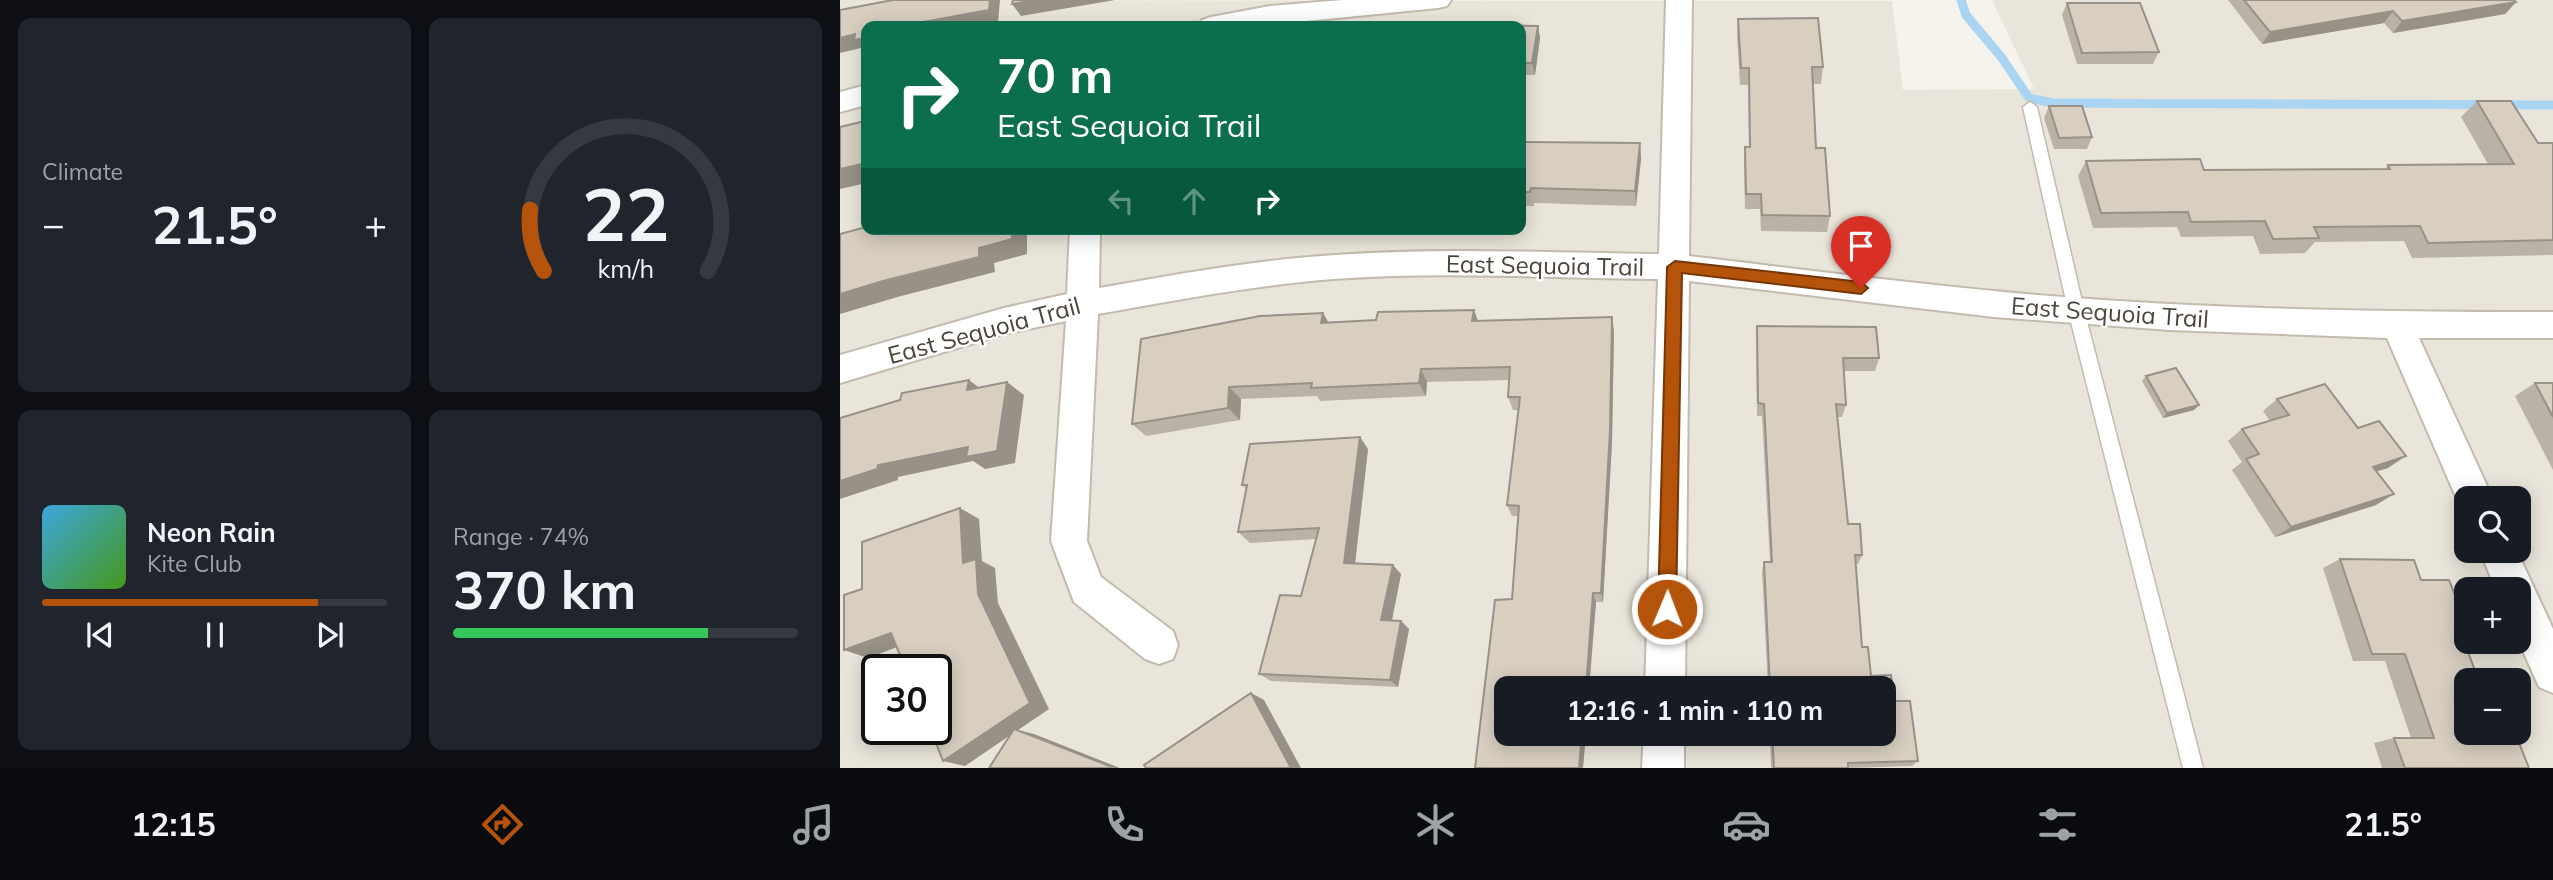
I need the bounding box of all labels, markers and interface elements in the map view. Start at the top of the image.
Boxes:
text: 70 m [997,44,1113,105]
icon: right [882,49,973,140]
text: East Sequoia Trail [997,105,1261,145]
text: Climate [42,157,123,186]
text: 22 [582,168,669,259]
icon: left [1102,182,1140,220]
icon: ahead [1175,182,1213,220]
icon: right [1248,182,1286,220]
text: 21.5° [151,192,278,257]
text: − [42,200,65,248]
text: + [364,200,387,248]
pin [1831,216,1891,288]
icon: arrive [1842,227,1880,265]
street label: East Sequoia Trail [1446,248,1644,282]
text: km/h [597,253,654,284]
street label: East Sequoia Trail [884,290,1084,370]
street label: East Sequoia Trail [2010,290,2210,334]
map controls [2454,486,2531,745]
button: search [2454,486,2531,563]
text: Neon Rain [147,516,276,549]
text: Range · 74% [453,522,589,551]
text: Kite Club [147,549,242,578]
text: 370 km [453,557,636,622]
position arrow [1630,572,1704,646]
button: + [2454,577,2531,654]
icon: previous [81,616,119,654]
icon: pause [196,616,234,654]
icon: next [311,616,349,654]
speed limit sign: 30 [861,654,952,745]
button: − [2454,668,2531,745]
text: 12:16 · 1 min · 110 m [1567,694,1823,727]
icon: directions [478,800,527,849]
icon: music [789,800,838,849]
icon: phone [1100,800,1149,849]
icon: climate [1411,800,1460,849]
icon: car [1722,800,1771,849]
icon: filters [2033,800,2082,849]
text: 12:15 [131,804,216,844]
text: 21.5° [2344,804,2422,844]

